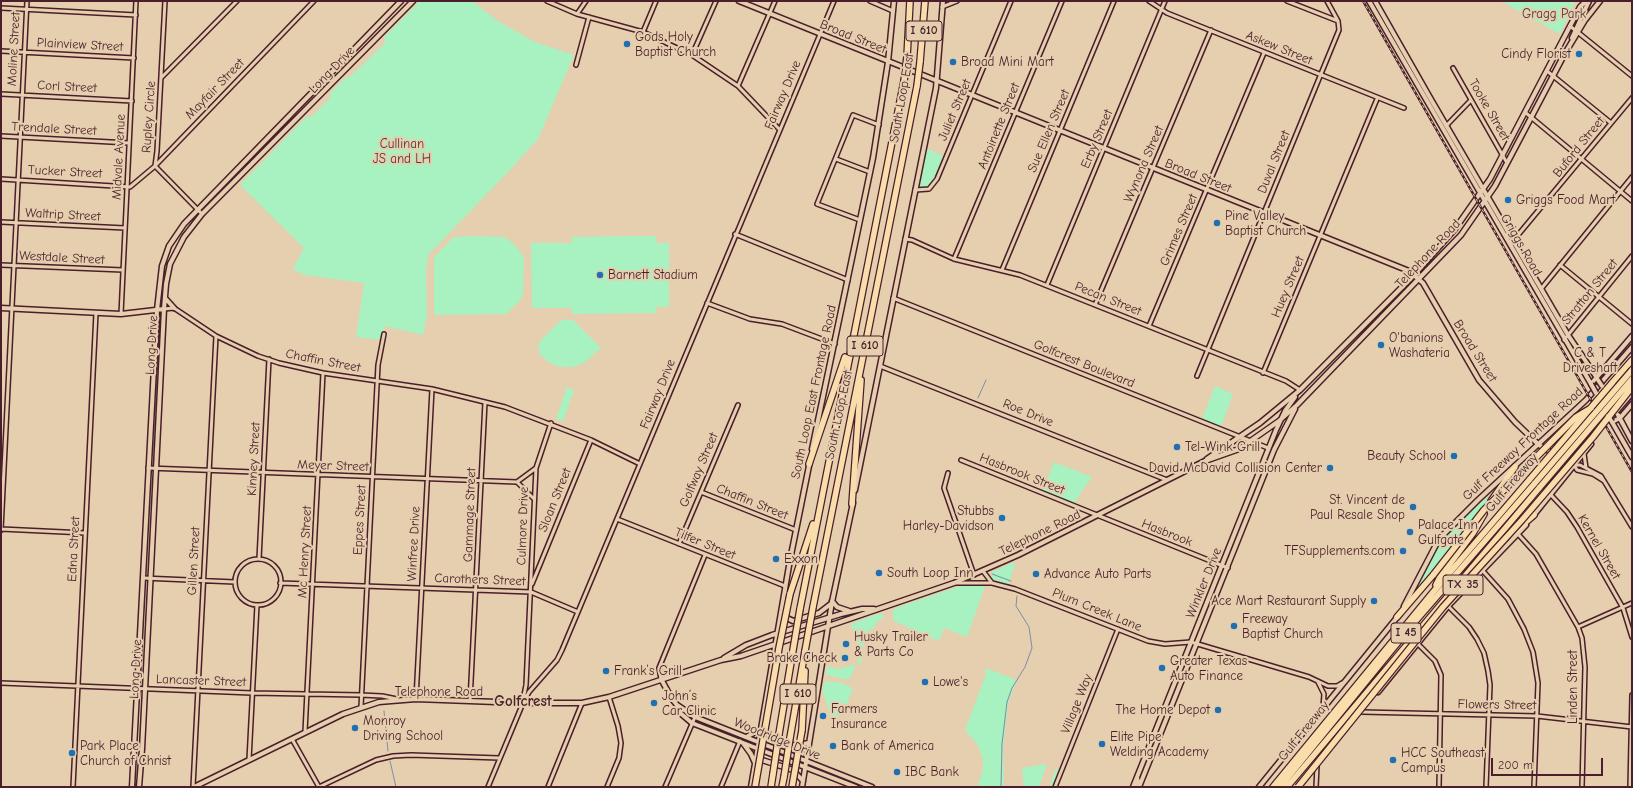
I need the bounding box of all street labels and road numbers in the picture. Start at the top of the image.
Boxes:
street label: Moline Street [4,12,24,86]
street label: Broad Street [817,17,889,57]
road number: I 610 [906,21,942,41]
street label: Askew Street [1244,28,1314,68]
street label: Plainview Street [36,35,124,55]
street label: Long Drive [306,43,358,97]
street label: South Loop East [886,52,918,144]
street label: Mayfair Street [182,55,248,123]
street label: Fairway Drive [761,58,805,132]
street label: Tooke Street [1465,76,1513,144]
street label: Juliet Street [935,77,975,143]
street label: Corl Street [37,78,97,96]
street label: Rupley Circle [139,80,159,154]
street label: Antoinette Street [975,80,1023,172]
street label: Sue Ellen Street [1024,87,1074,175]
street label: Erby Street [1078,107,1116,171]
street label: Midvale Avenue [109,114,129,200]
street label: Buford Street [1550,114,1608,180]
street label: Trendale Street [11,119,97,139]
street label: Wynona Street [1121,123,1167,205]
street label: Duval Street [1254,128,1294,196]
street label: Broad Street [1162,156,1234,196]
street label: Tucker Street [28,162,102,182]
street label: Grimes Street [1157,192,1201,268]
street label: Waltrip Street [25,205,101,225]
street label: Griggs Road [1497,211,1545,279]
street label: Telephone Road [1392,216,1464,292]
street label: Westdale Street [19,248,105,268]
street label: Huey Street [1268,254,1308,320]
street label: Stratton Street [1559,256,1621,328]
street label: Pecan Street [1072,279,1144,319]
street label: South Loop East Frontage Road [788,304,840,480]
street label: Long Drive [143,315,161,375]
street label: Broad Street [1450,317,1500,385]
road number: I 610 [847,336,883,356]
street label: Golfcrest Boulevard [1031,337,1137,391]
street label: Chaffin Street [284,346,362,376]
street label: Fairway Drive [637,357,679,431]
street label: South Loop East [822,369,856,461]
street label: Gulf Freeway Frontage Road [1460,384,1586,504]
street label: Roe Drive [1000,396,1056,430]
street label: Kinney Street [244,422,264,496]
street label: Golfway Street [676,430,722,510]
street label: Hasbrook Street [977,450,1067,498]
street label: Gulf Freeway [1482,451,1542,515]
street label: Meyer Street [297,457,369,475]
street label: Sloan Street [535,466,575,534]
street label: Gammage Street [461,467,479,563]
street label: Chaffin Street [714,481,790,523]
street label: Eppes Street [350,484,370,556]
street label: Culmore Drive [514,486,532,566]
street label: Mc Henry Street [295,505,315,599]
street label: Winfree Drive [404,506,424,582]
street label: Telephone Road [997,507,1083,559]
street label: Kernel Street [1574,512,1624,582]
street label: Edna Street [64,516,84,582]
street label: Hasbrook [1139,516,1195,550]
street label: Tilfer Street [672,525,738,563]
street label: Gillen Street [184,526,204,596]
street label: Winkler Drive [1183,546,1225,620]
street label: Carothers Street [434,571,526,589]
road number: TX 35 [1443,575,1483,595]
street label: Plum Creek Lane [1050,585,1144,635]
road number: I 45 [1391,623,1421,643]
street label: Long Drive [127,639,145,699]
street label: Linden Street [1565,650,1581,724]
street label: Lancaster Street [156,672,246,690]
street label: Village Way [1058,672,1096,736]
street label: Telephone Road [395,684,483,700]
road number: I 610 [780,684,816,704]
street label: Flowers Street [1458,697,1536,713]
street label: Gulf Freeway [1275,698,1333,764]
street label: Woodridge Drive [731,715,823,763]

